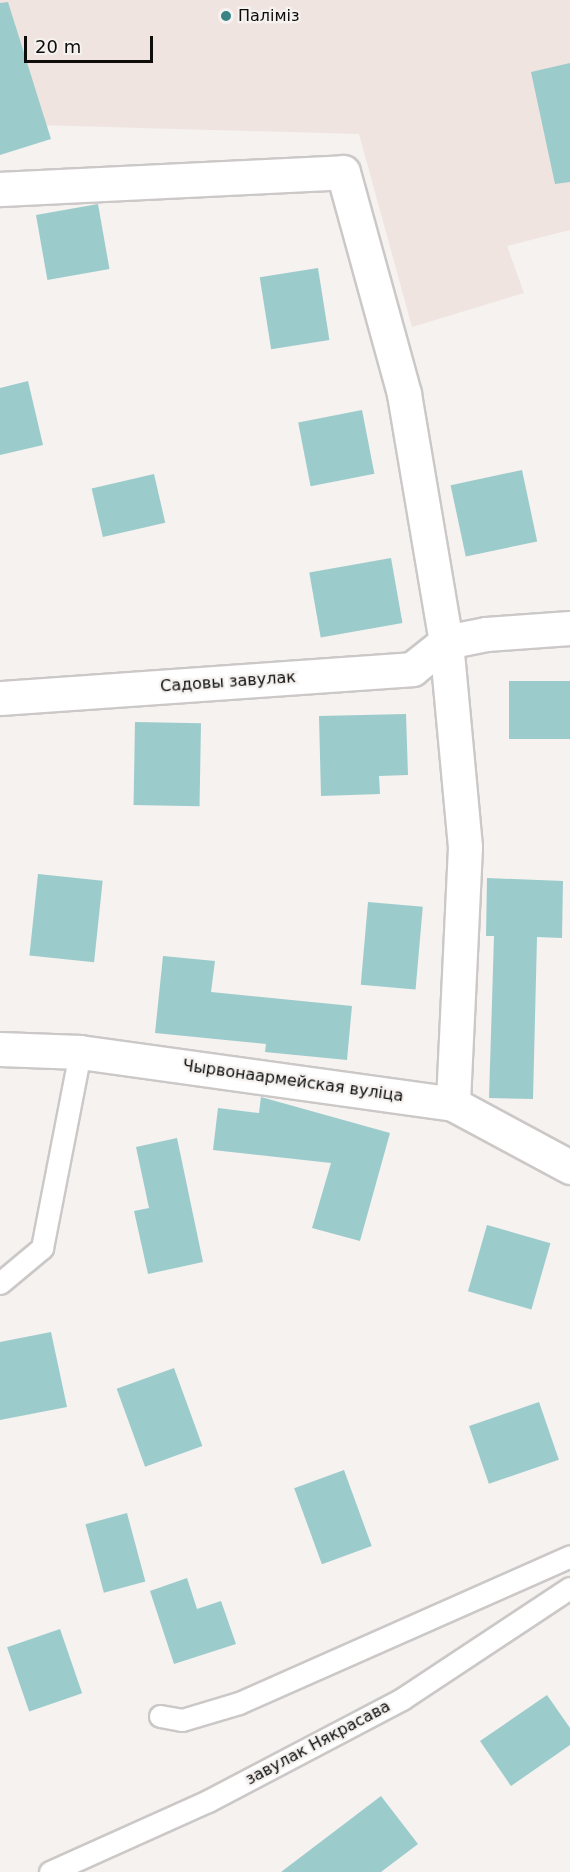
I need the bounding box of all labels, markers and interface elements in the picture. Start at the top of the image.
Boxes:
place label: Паліміз [238,6,300,26]
marker: Паліміз [219,9,233,23]
scale bar [27,24,156,62]
text: 20 m [35,36,81,57]
street label: Садовы завулак [160,668,296,696]
street label: Чырвонаармейская вуліца [181,1056,405,1106]
street label: завулак Някрасава [242,1697,394,1789]

